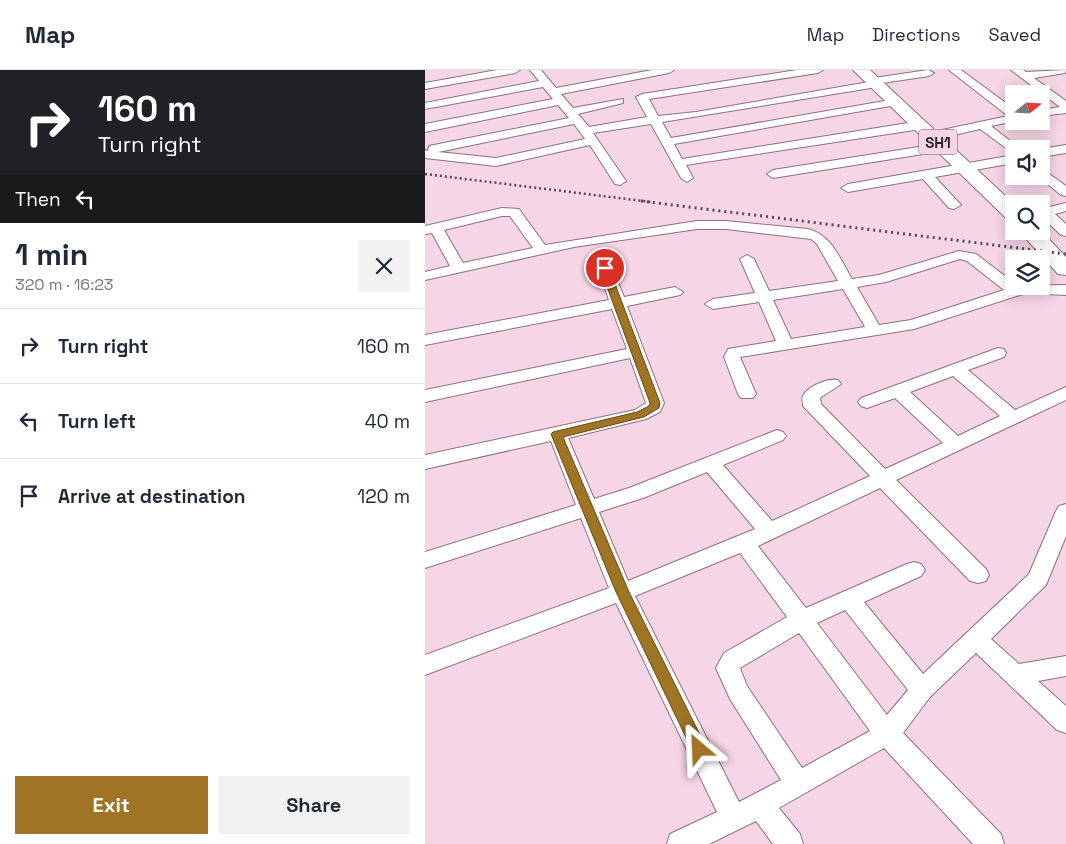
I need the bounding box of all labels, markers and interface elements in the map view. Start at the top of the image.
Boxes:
text: Map [25,19,75,50]
text: Map [807,23,844,46]
text: Directions [872,23,961,46]
text: Saved [989,23,1041,46]
north arrow [1005,85,1050,130]
map controls [1005,85,1050,295]
text: 160 m [98,87,197,131]
icon: right [15,90,80,155]
text: Turn right [98,130,201,158]
road number: SH1 [919,130,957,154]
button: sound [1005,140,1050,185]
icon: left [71,185,99,213]
text: Then [15,187,61,212]
button: search [1005,195,1050,240]
text: 1 min [15,235,88,274]
button: close [358,240,410,292]
pin [584,247,626,289]
button: layers [1005,250,1050,295]
icon: arrive [591,254,619,282]
text: 320 m · 16:23 [15,274,113,295]
icon: right [15,332,43,360]
text: Turn right [58,334,148,359]
text: 160 m [357,334,410,359]
icon: left [15,407,43,435]
text: Turn left [58,409,136,434]
text: 40 m [365,409,410,434]
icon: arrive [15,482,43,510]
text: Arrive at destination [58,484,246,509]
text: 120 m [357,484,410,509]
position arrow [672,722,724,774]
button: Exit [15,776,208,834]
button: Share [218,776,410,834]

